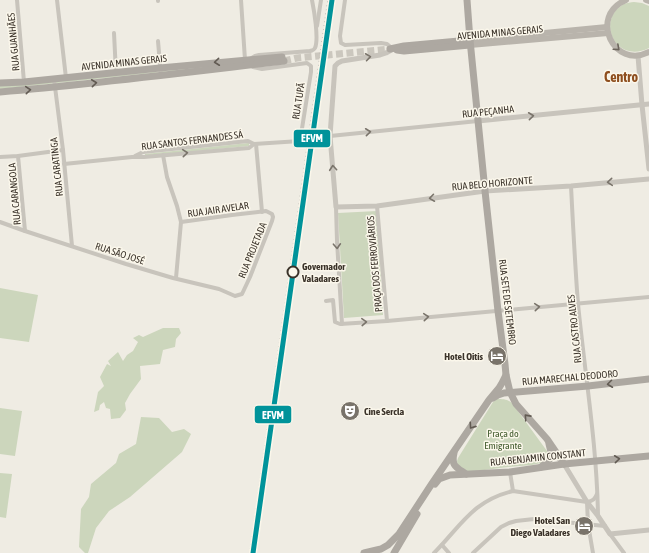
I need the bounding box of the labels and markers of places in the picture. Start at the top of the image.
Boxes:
place label: Governador Valadares [301,261,346,284]
marker: Governador Valadares [286,265,300,279]
hotel icon: Hotel Oitis [486,345,508,367]
place label: Hotel Oitis [444,351,483,362]
theatre icon: Cine Sercla [339,400,361,422]
place label: Cine Sercla [364,406,405,417]
place label: Hotel San Diego Valadares [510,515,570,538]
hotel icon: Hotel San Diego Valadares [573,515,595,537]

